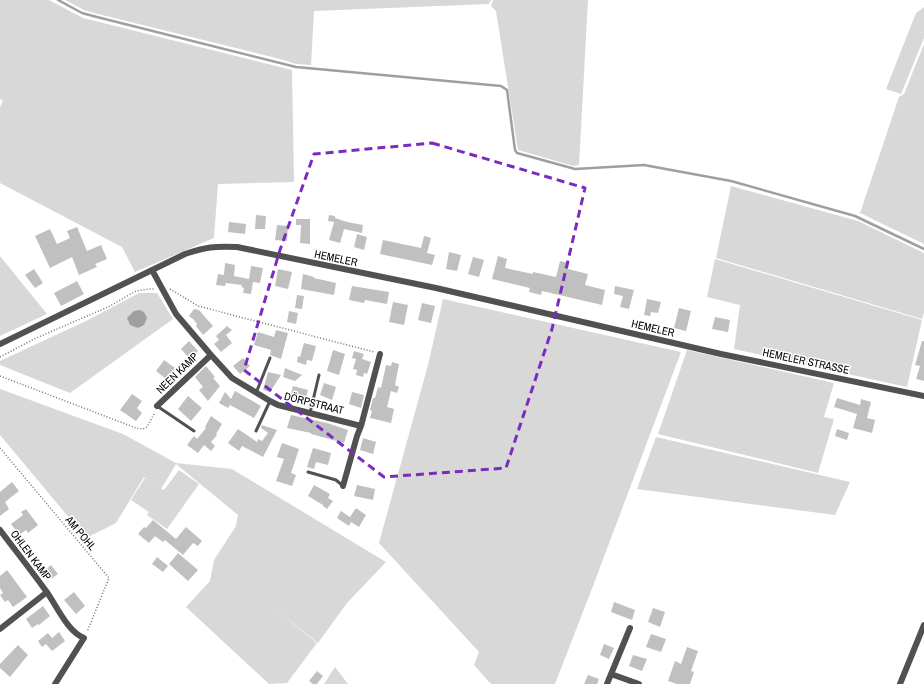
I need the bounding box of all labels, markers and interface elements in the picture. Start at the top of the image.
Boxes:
street label: HEMELER [313,247,359,269]
street label: HEMELER [630,316,676,340]
street label: HEMELER STRASSE [761,345,851,377]
street label: NEEN KAMP [153,350,201,396]
street label: DÖRPSTRAAT [283,389,346,417]
street label: AM POHL [62,512,99,553]
street label: OHLEN KAMP [8,527,54,583]

